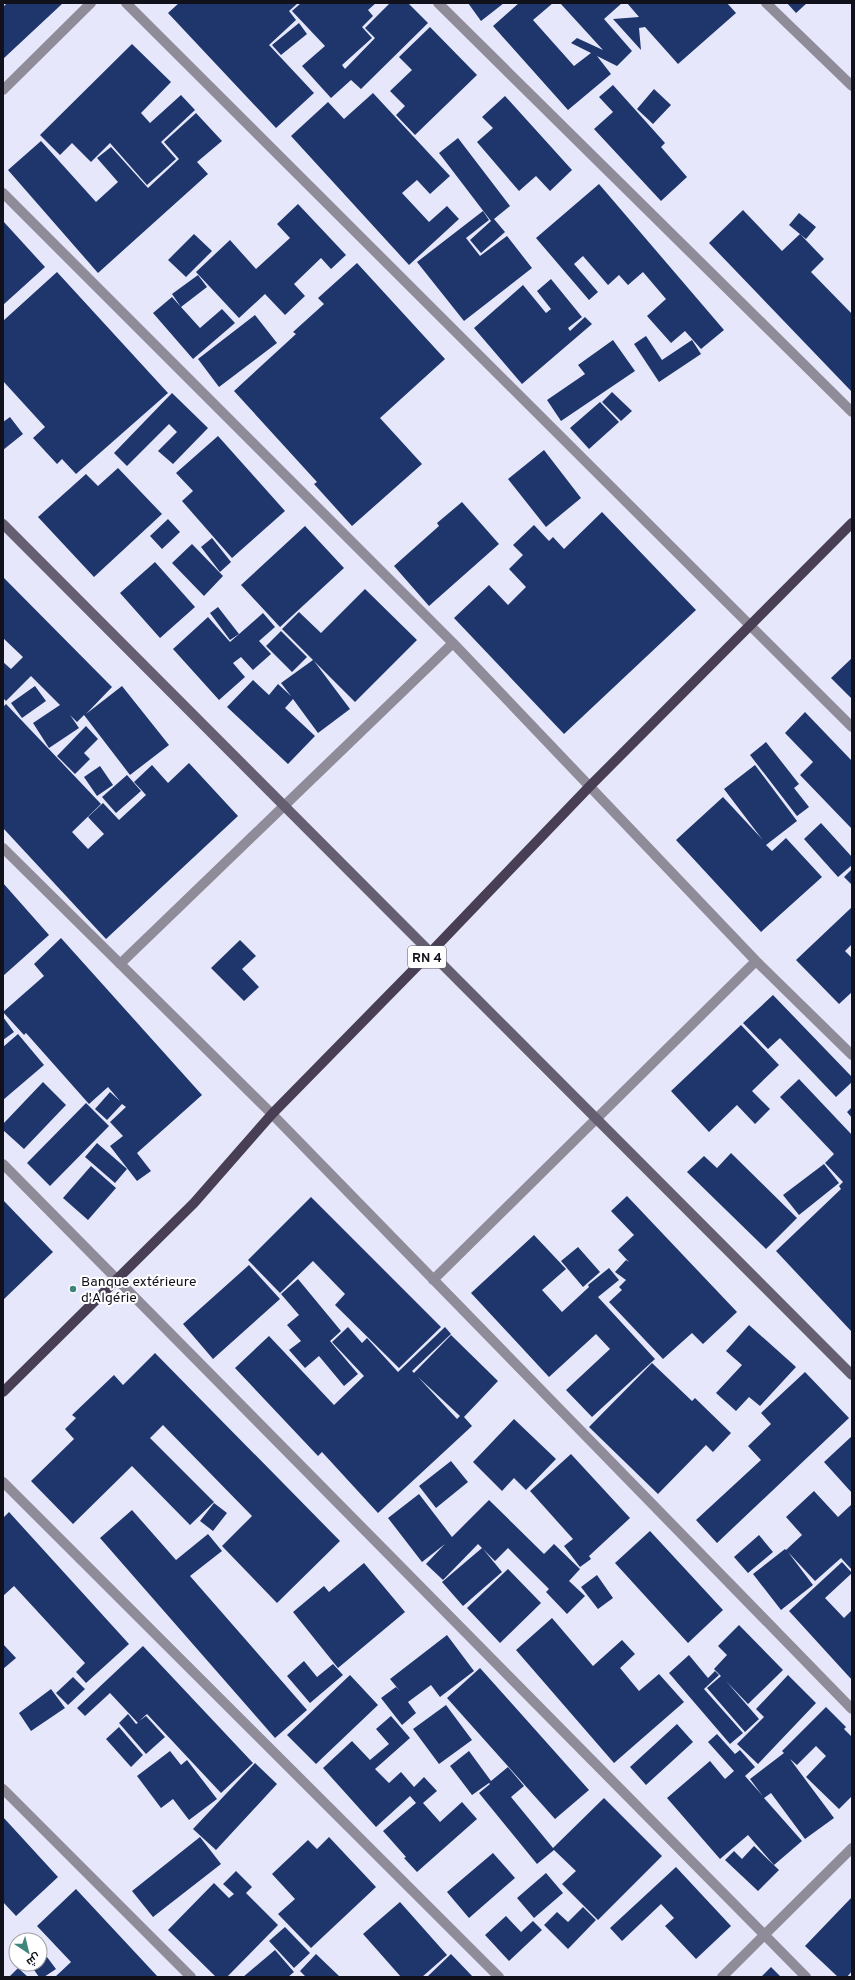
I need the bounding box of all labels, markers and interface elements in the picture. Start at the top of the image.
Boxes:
road number: RN 4 [408,946,446,968]
place label: Banque extérieure d'Algérie [81,1274,196,1307]
marker: Banque extérieure d'Algérie [68,1284,78,1294]
north arrow [8,1932,48,1972]
text: ش [23,1950,43,1969]

